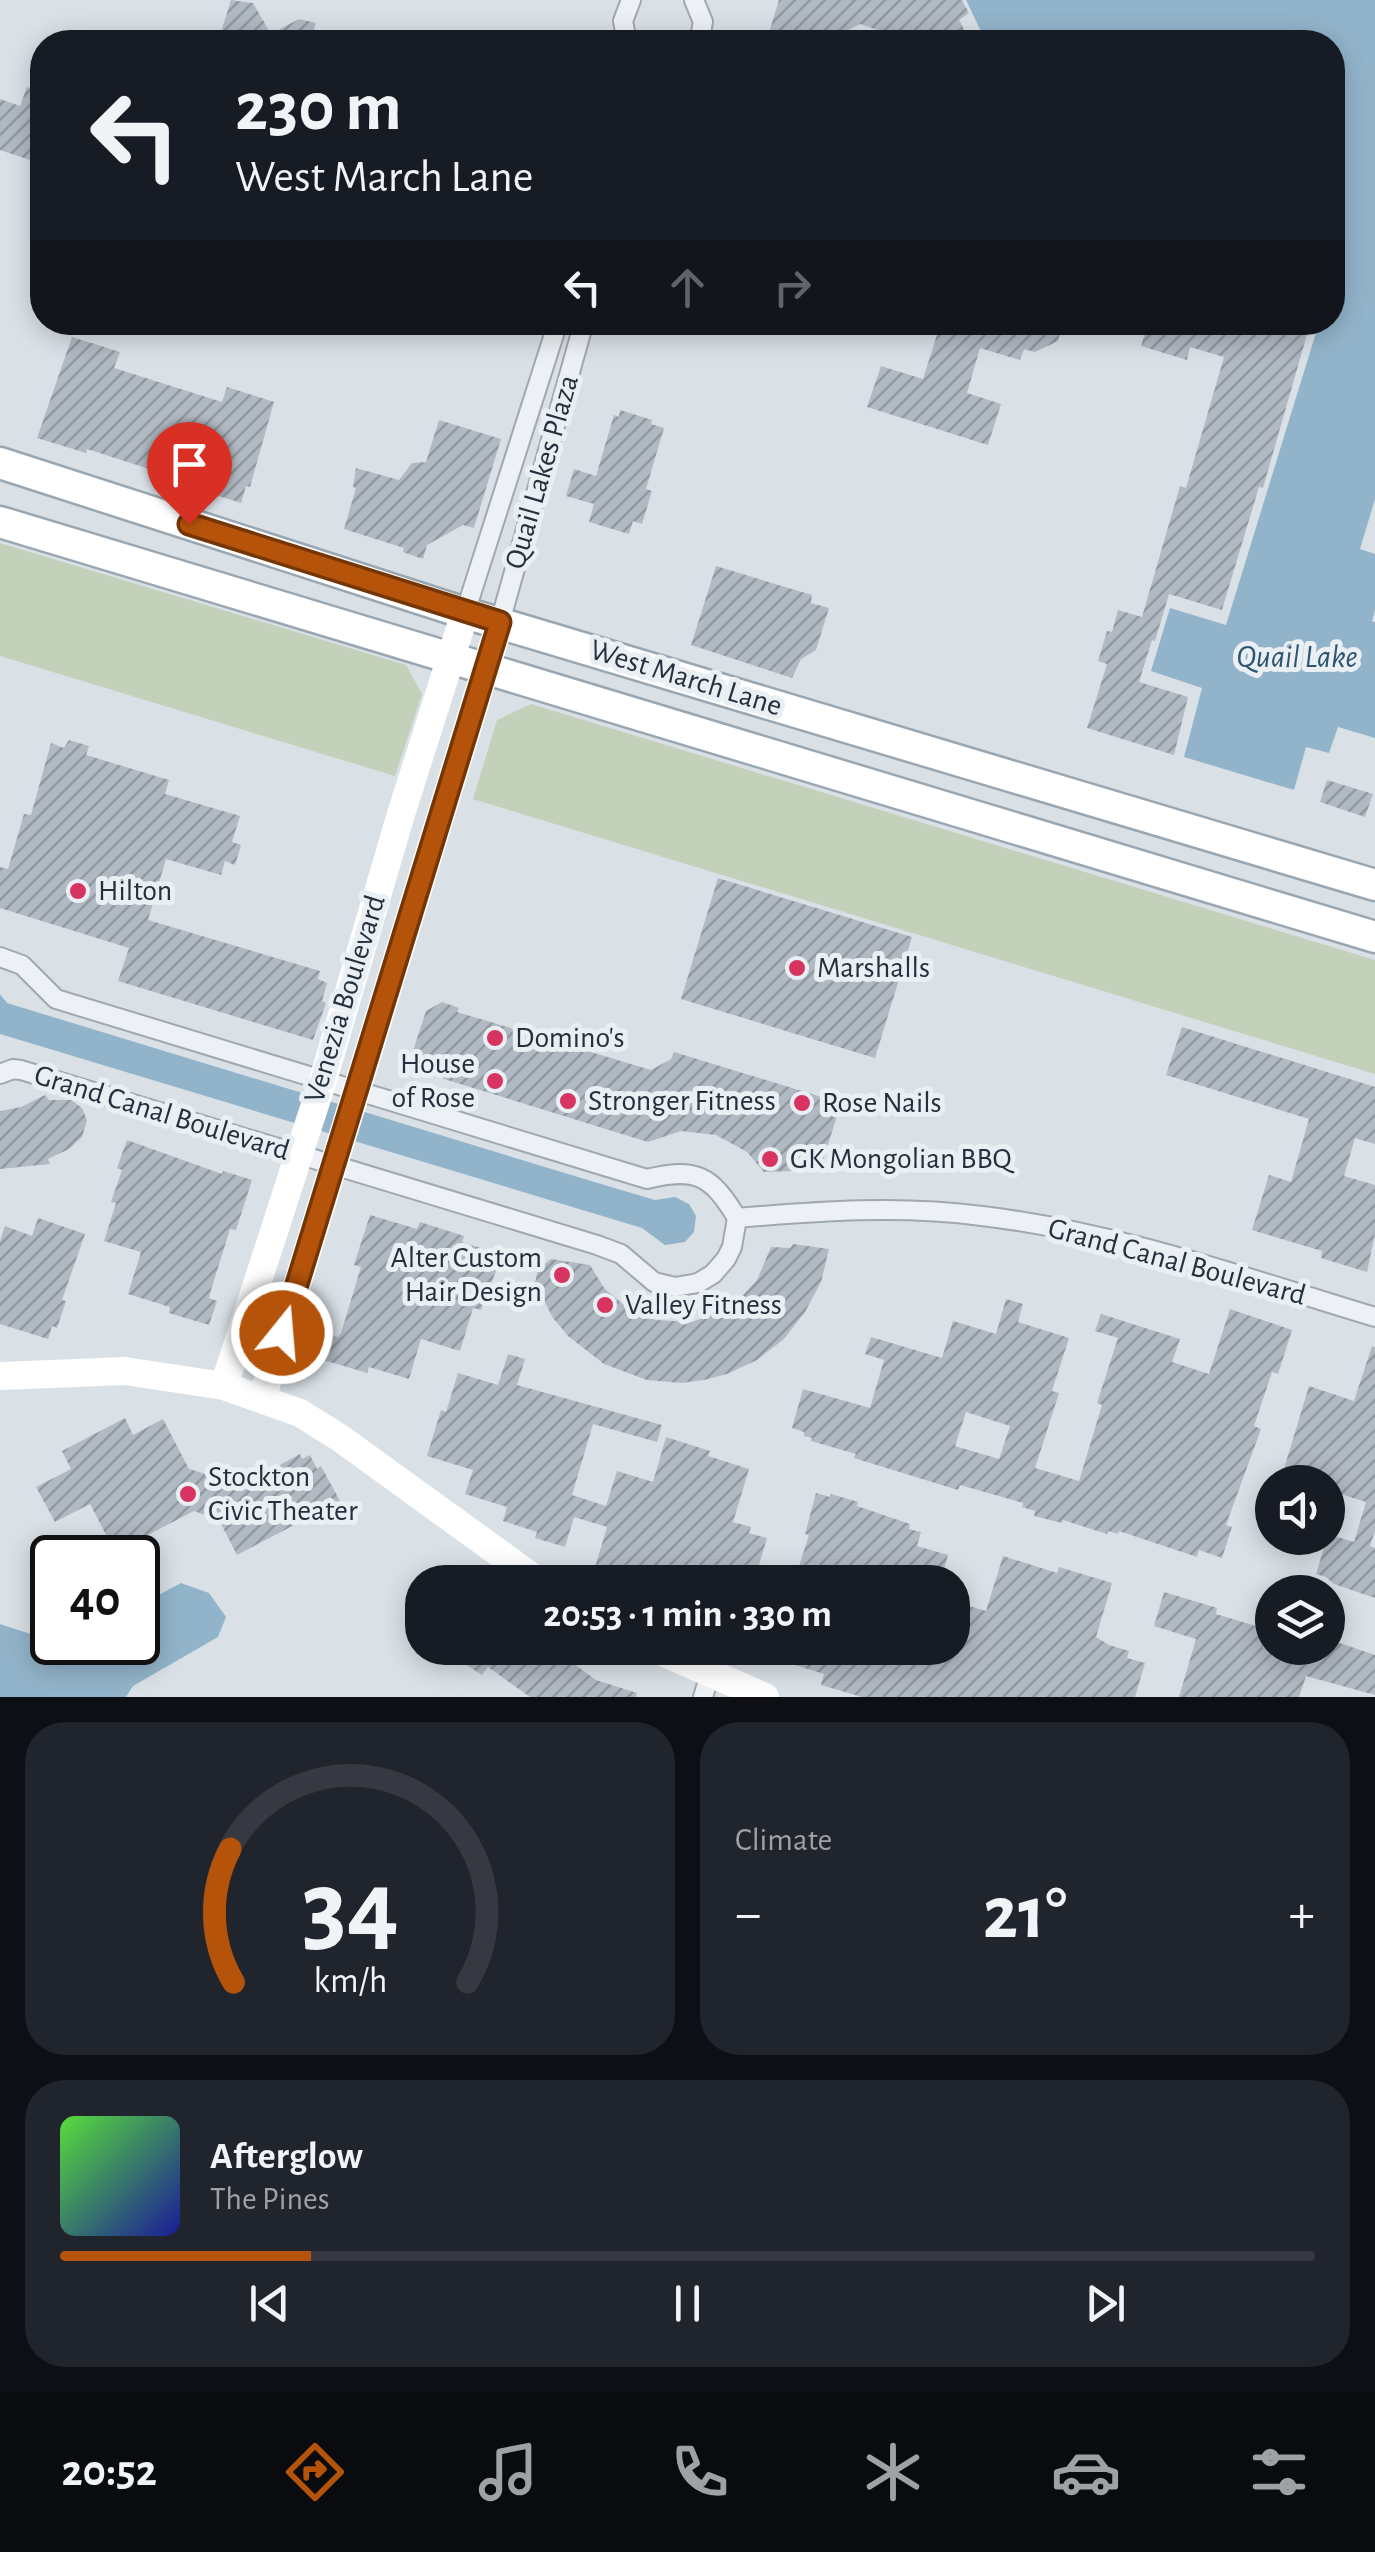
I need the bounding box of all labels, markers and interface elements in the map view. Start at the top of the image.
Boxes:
icon: left [70,70,200,200]
text: 230 m [235,73,402,143]
text: West March Lane [235,155,533,200]
icon: left [555,260,610,315]
icon: ahead [660,260,715,315]
icon: right [765,260,820,315]
street label: Quail Lakes Plaza [500,372,584,572]
pin [147,422,232,525]
icon: arrive [162,437,217,492]
street label: West March Lane [586,635,786,721]
water label: Quail Lake [1236,641,1358,673]
place label: Hilton [98,876,172,906]
marker: Hilton [67,880,89,902]
street label: Venezia Boulevard [299,892,391,1106]
place label: Marshalls [817,953,930,983]
marker: Marshalls [786,957,808,979]
place label: Domino's [515,1023,625,1053]
marker: Domino's [484,1027,506,1049]
place label: House of Rose [392,1049,475,1113]
street label: Grand Canal Boulevard [31,1060,293,1166]
marker: House of Rose [484,1070,506,1092]
place label: Stronger Fitness [588,1086,776,1116]
place label: Rose Nails [822,1088,942,1118]
marker: Stronger Fitness [557,1090,579,1112]
marker: Rose Nails [791,1092,813,1114]
place label: GK Mongolian BBQ [790,1144,1015,1174]
marker: GK Mongolian BBQ [759,1148,781,1170]
street label: Grand Canal Boulevard [1045,1213,1309,1311]
place label: Alter Custom Hair Design [390,1243,542,1307]
marker: Alter Custom Hair Design [551,1264,573,1286]
position arrow [230,1281,334,1385]
place label: Valley Fitness [625,1290,782,1320]
marker: Valley Fitness [594,1294,616,1316]
place label: Stockton Civic Theater [208,1462,358,1526]
map controls [1255,1465,1345,1665]
button: sound [1255,1465,1345,1555]
marker: Stockton Civic Theater [177,1483,199,1505]
speed limit sign: 40 [30,1535,160,1665]
button: layers [1255,1575,1345,1665]
text: 20:53 · 1 min · 330 m [543,1596,832,1634]
text: Climate [735,1824,832,1856]
text: 34 [301,1857,399,1961]
text: 21° [983,1877,1067,1952]
text: − [735,1887,761,1942]
text: + [1289,1887,1315,1942]
text: km/h [313,1963,387,1999]
text: Afterglow [210,2138,363,2176]
text: The Pines [210,2183,330,2215]
icon: previous [242,2276,297,2331]
icon: pause [660,2276,715,2331]
icon: next [1078,2276,1133,2331]
icon: directions [280,2437,350,2507]
icon: music [473,2437,543,2507]
icon: phone [665,2437,735,2507]
icon: climate [858,2437,928,2507]
icon: car [1051,2437,1121,2507]
icon: filters [1244,2437,1314,2507]
text: 20:52 [61,2449,157,2494]

